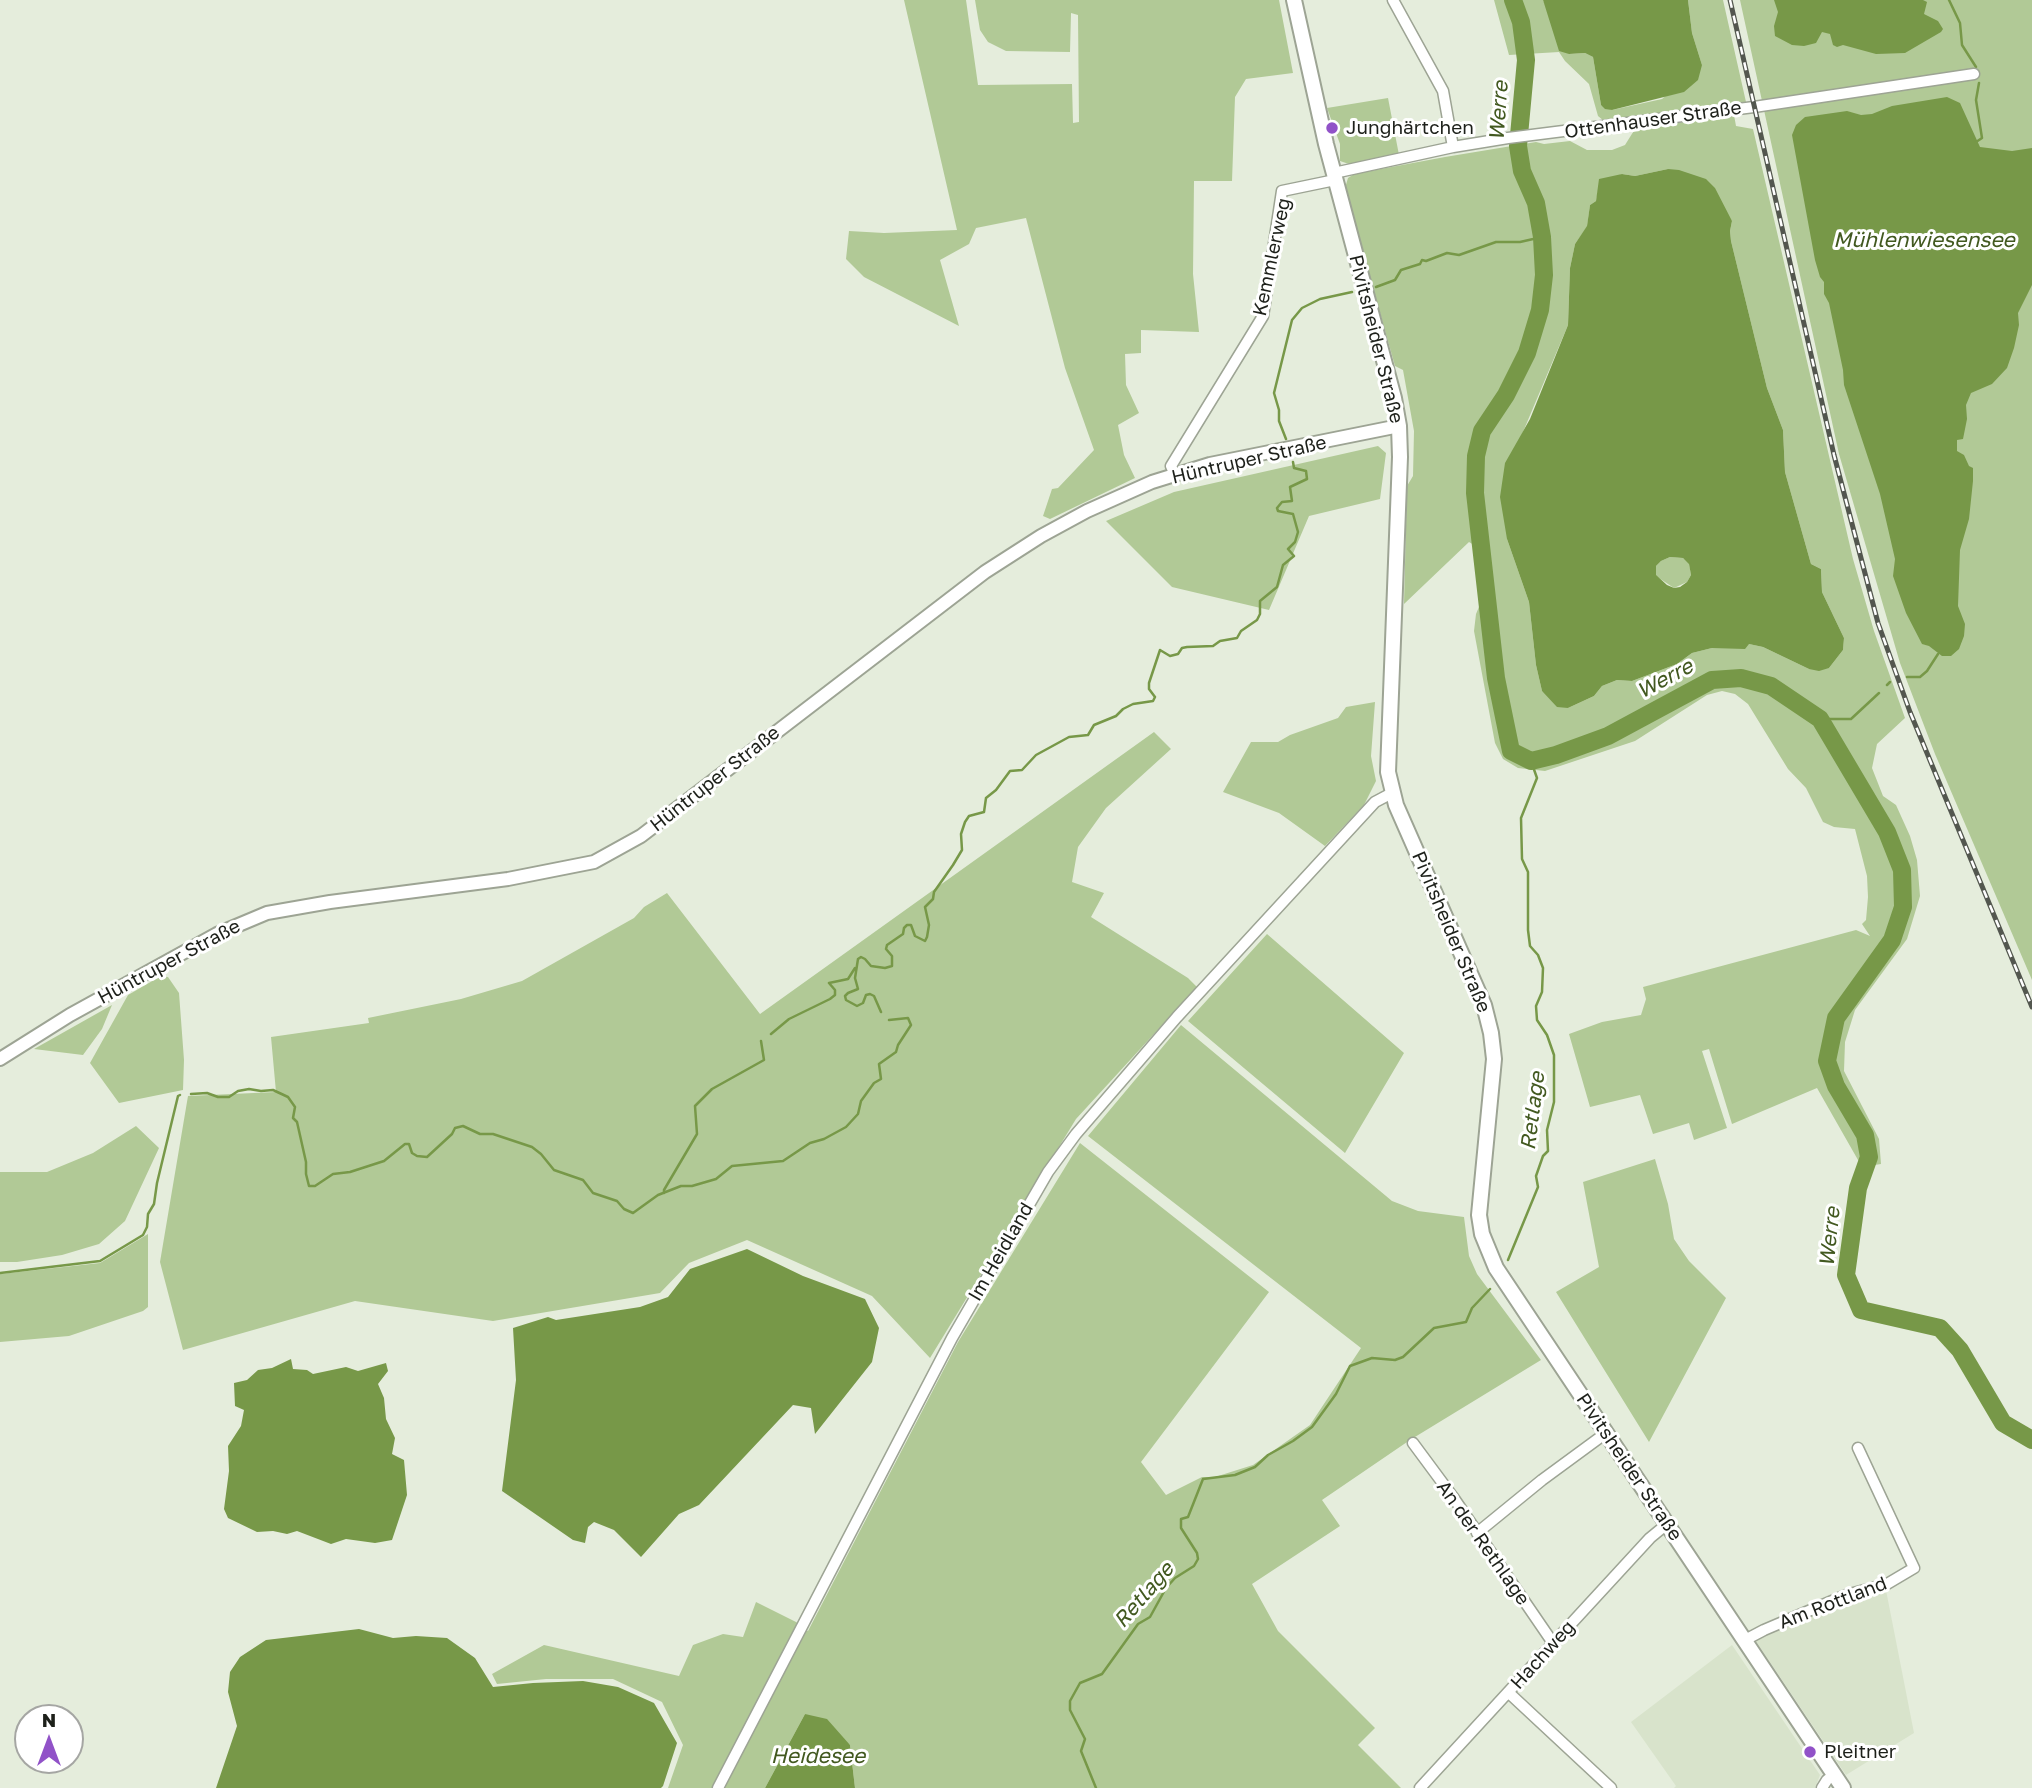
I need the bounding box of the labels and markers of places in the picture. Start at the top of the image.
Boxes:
place label: Junghärtchen [1346,117,1474,139]
marker: Junghärtchen [1324,120,1340,136]
place label: Pleitner [1824,1741,1896,1763]
marker: Pleitner [1802,1744,1818,1760]

